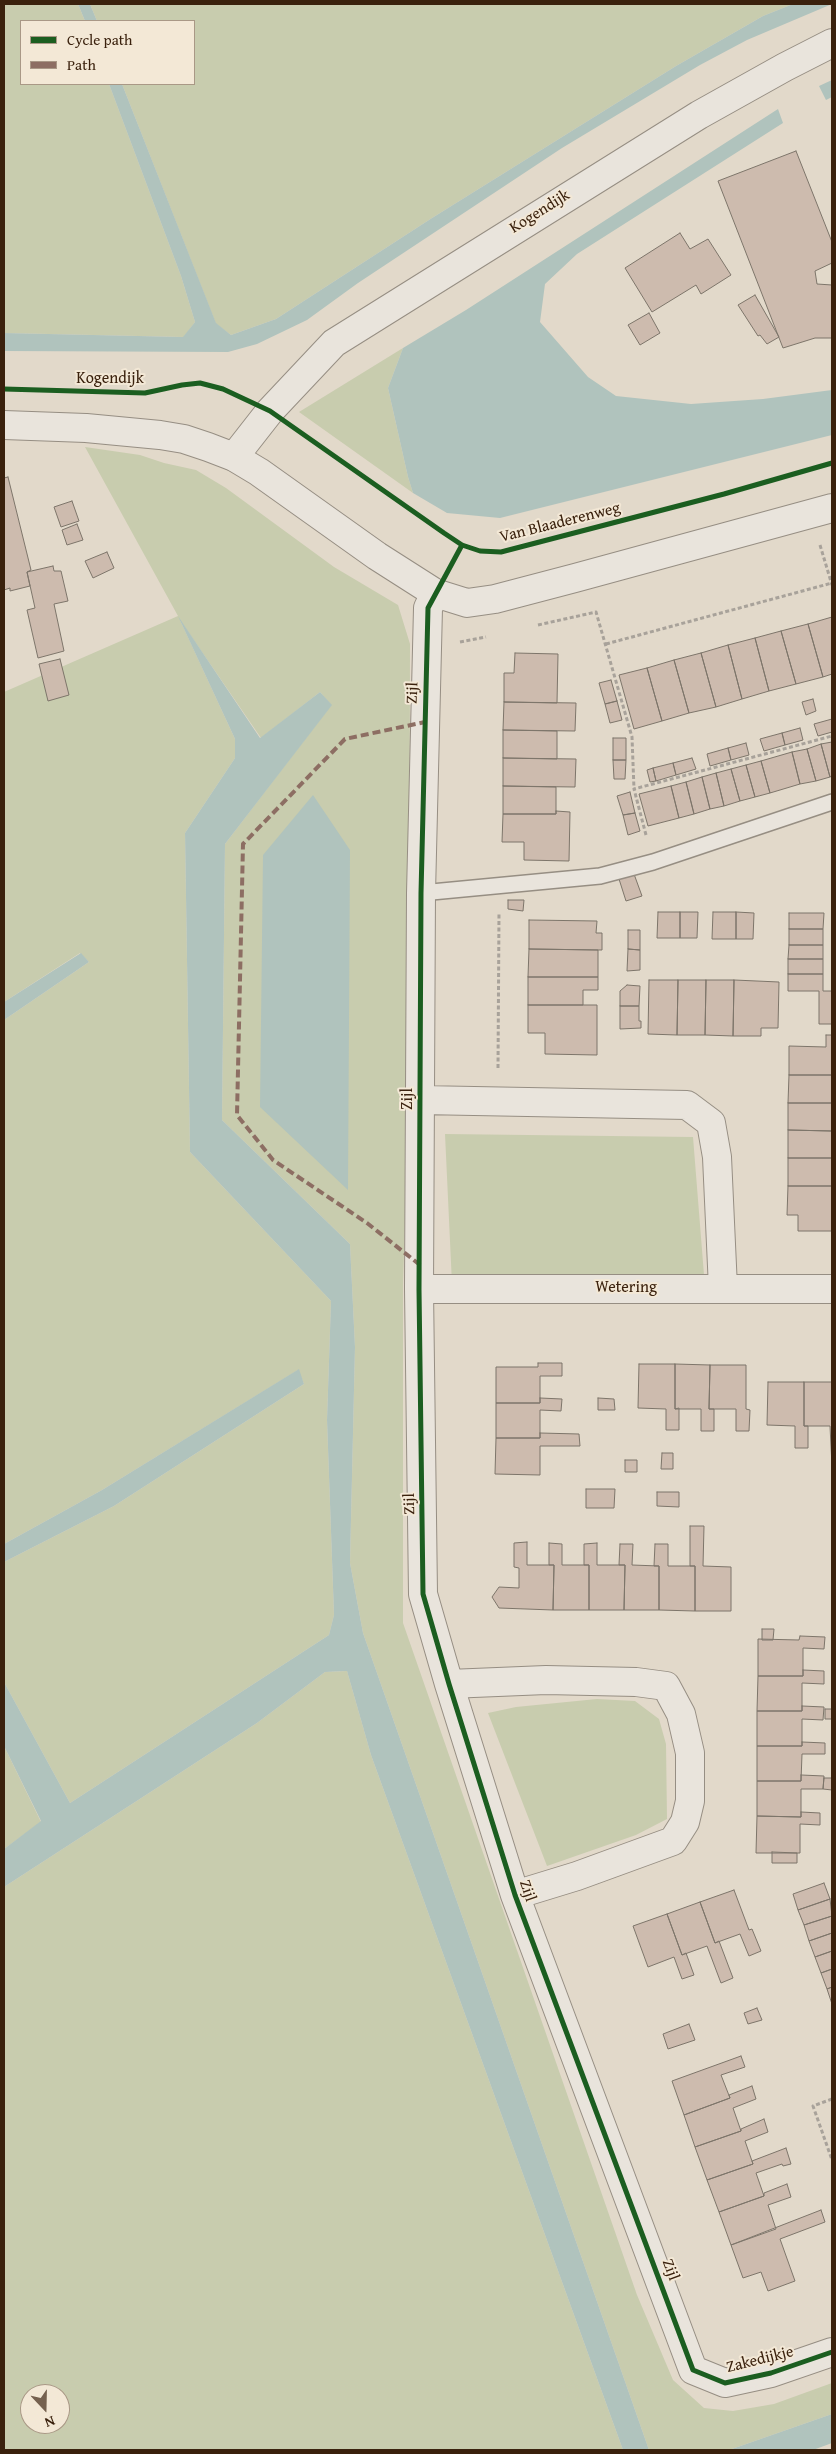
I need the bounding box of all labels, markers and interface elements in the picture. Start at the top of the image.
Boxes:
legend [20,20,195,85]
text: Cycle path [67,29,133,50]
text: Path [67,54,96,75]
street label: Kogendijk [506,186,574,238]
street label: Kogendijk [76,369,144,389]
street label: Van Blaaderenweg [498,499,622,547]
street label: Zijl [403,682,423,704]
street label: Zijl [398,1088,418,1110]
street label: Wetering [595,1278,657,1298]
street label: Zijl [400,1493,420,1515]
street label: Zijl [514,1878,540,1904]
street label: Zijl [657,2256,683,2284]
street label: Zakedijkje [724,2342,796,2378]
north arrow [20,2384,70,2434]
text: N [42,2411,58,2433]

